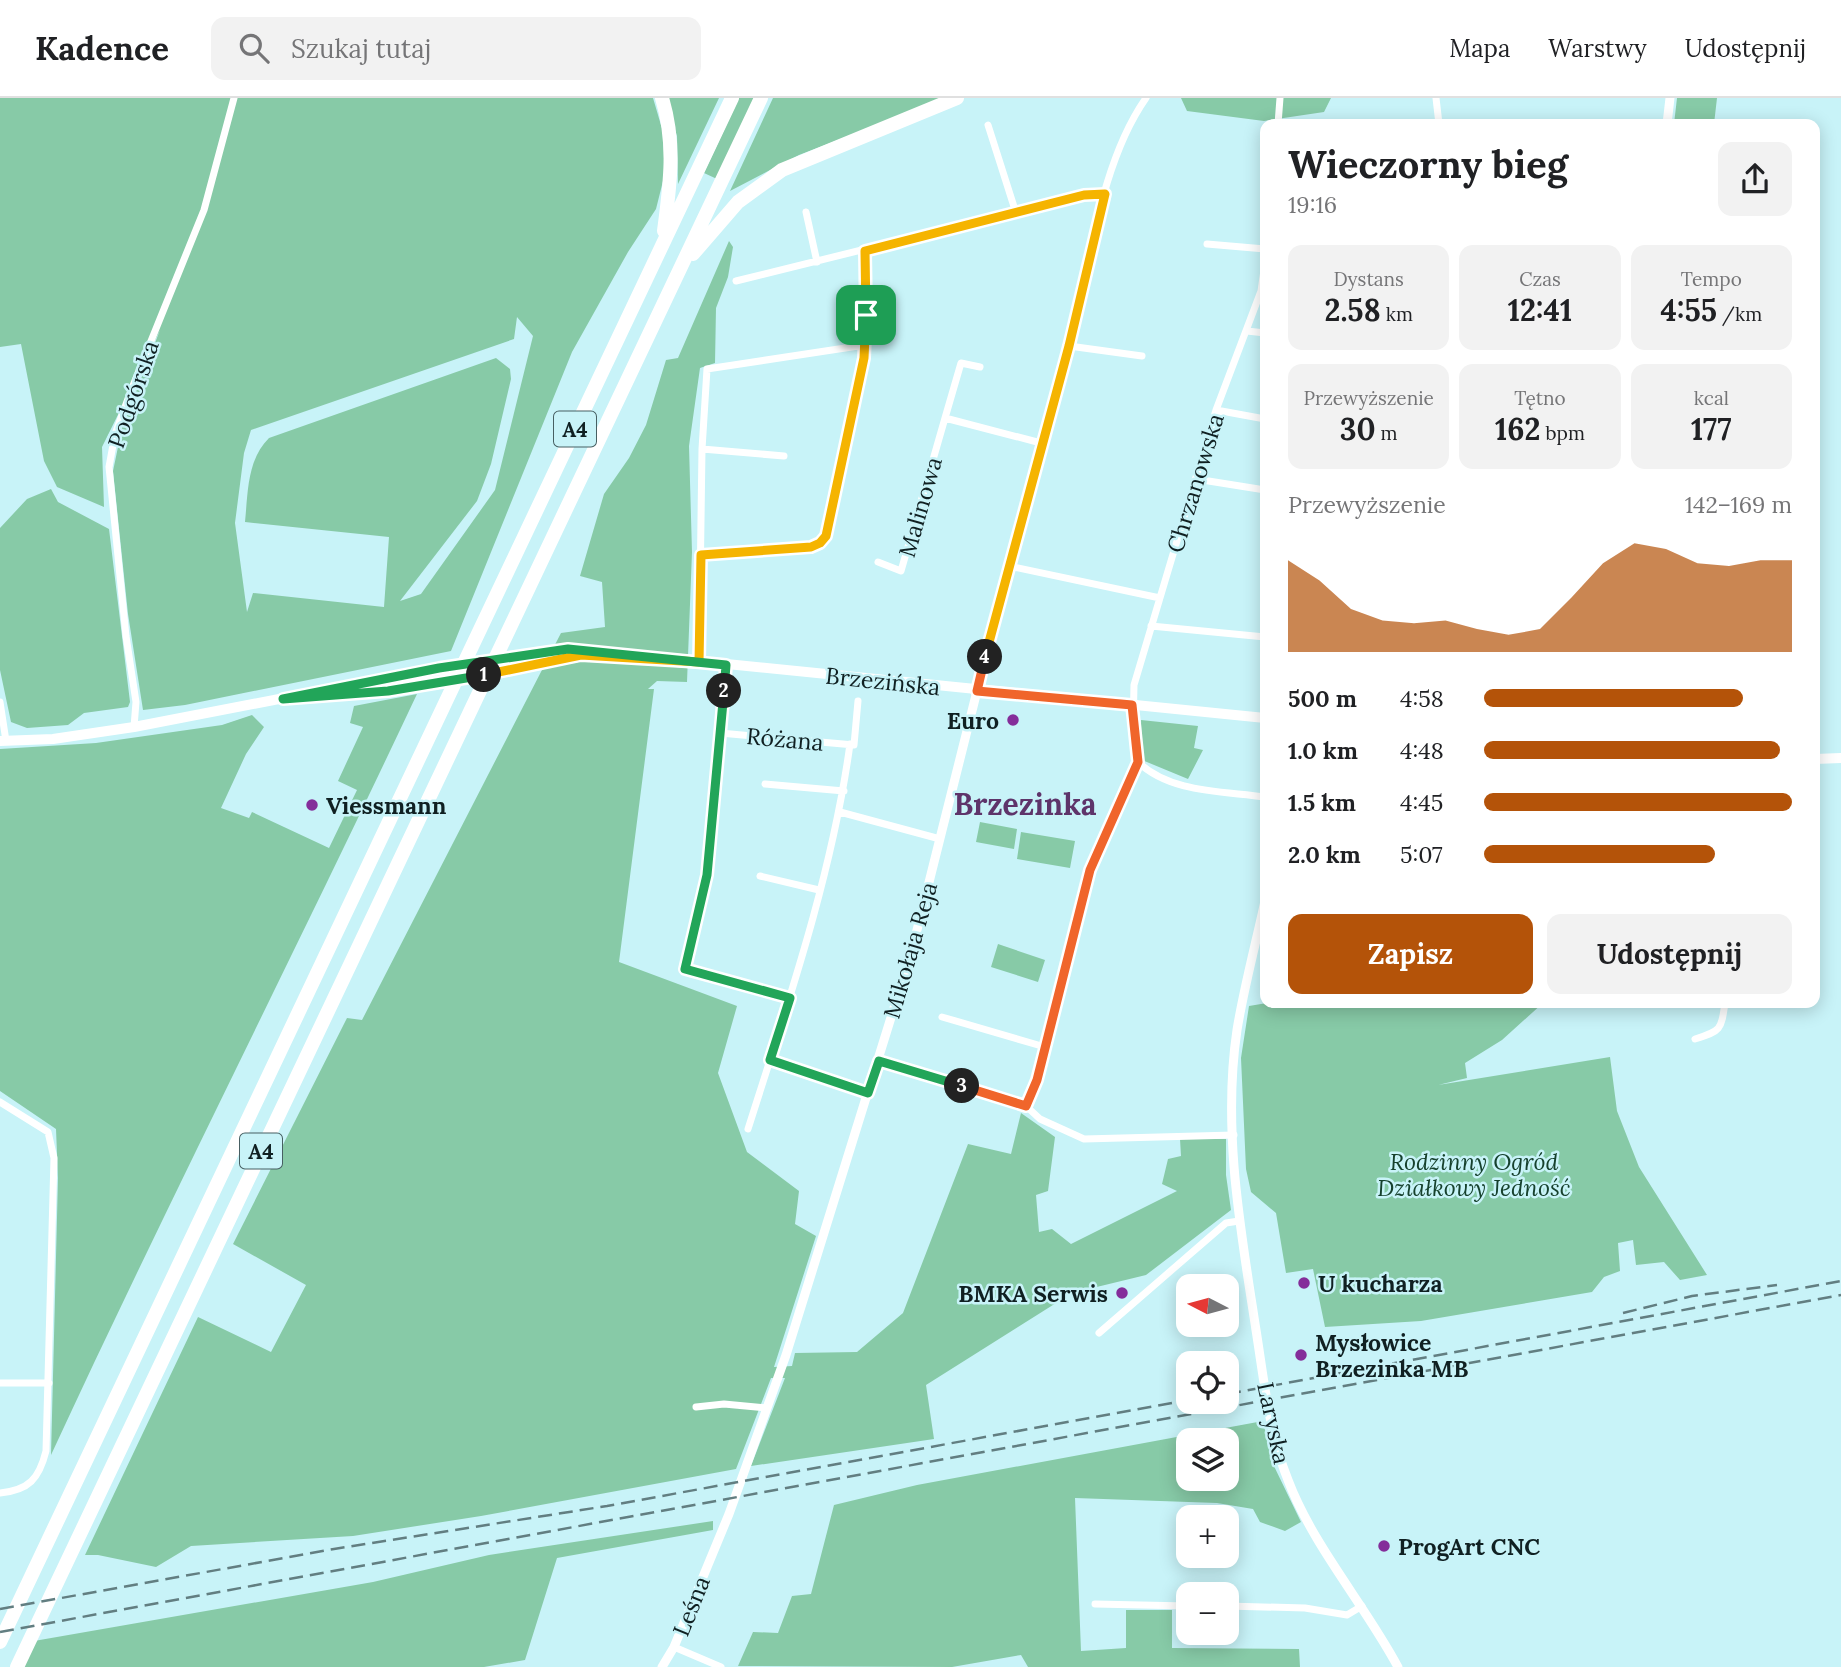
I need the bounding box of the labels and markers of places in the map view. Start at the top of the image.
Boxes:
pin [836,285,896,345]
pin: 4 [968,640,1002,674]
pin: 1 [466,658,502,692]
pin: 2 [706,674,742,708]
place label: Euro [947,706,999,735]
marker: Euro [1005,712,1021,728]
place label: Viessmann [326,791,447,820]
marker: Viessmann [304,797,320,813]
pin: 3 [944,1068,979,1104]
place label: U kucharza [1318,1269,1442,1298]
marker: U kucharza [1296,1275,1312,1291]
place label: BMKA Serwis [958,1279,1108,1308]
marker: BMKA Serwis [1114,1285,1130,1301]
place label: Mysłowice Brzezinka MB [1315,1328,1468,1383]
marker: Mysłowice Brzezinka MB [1293,1347,1309,1363]
place label: ProgArt CNC [1398,1532,1540,1561]
marker: ProgArt CNC [1376,1538,1392,1554]

